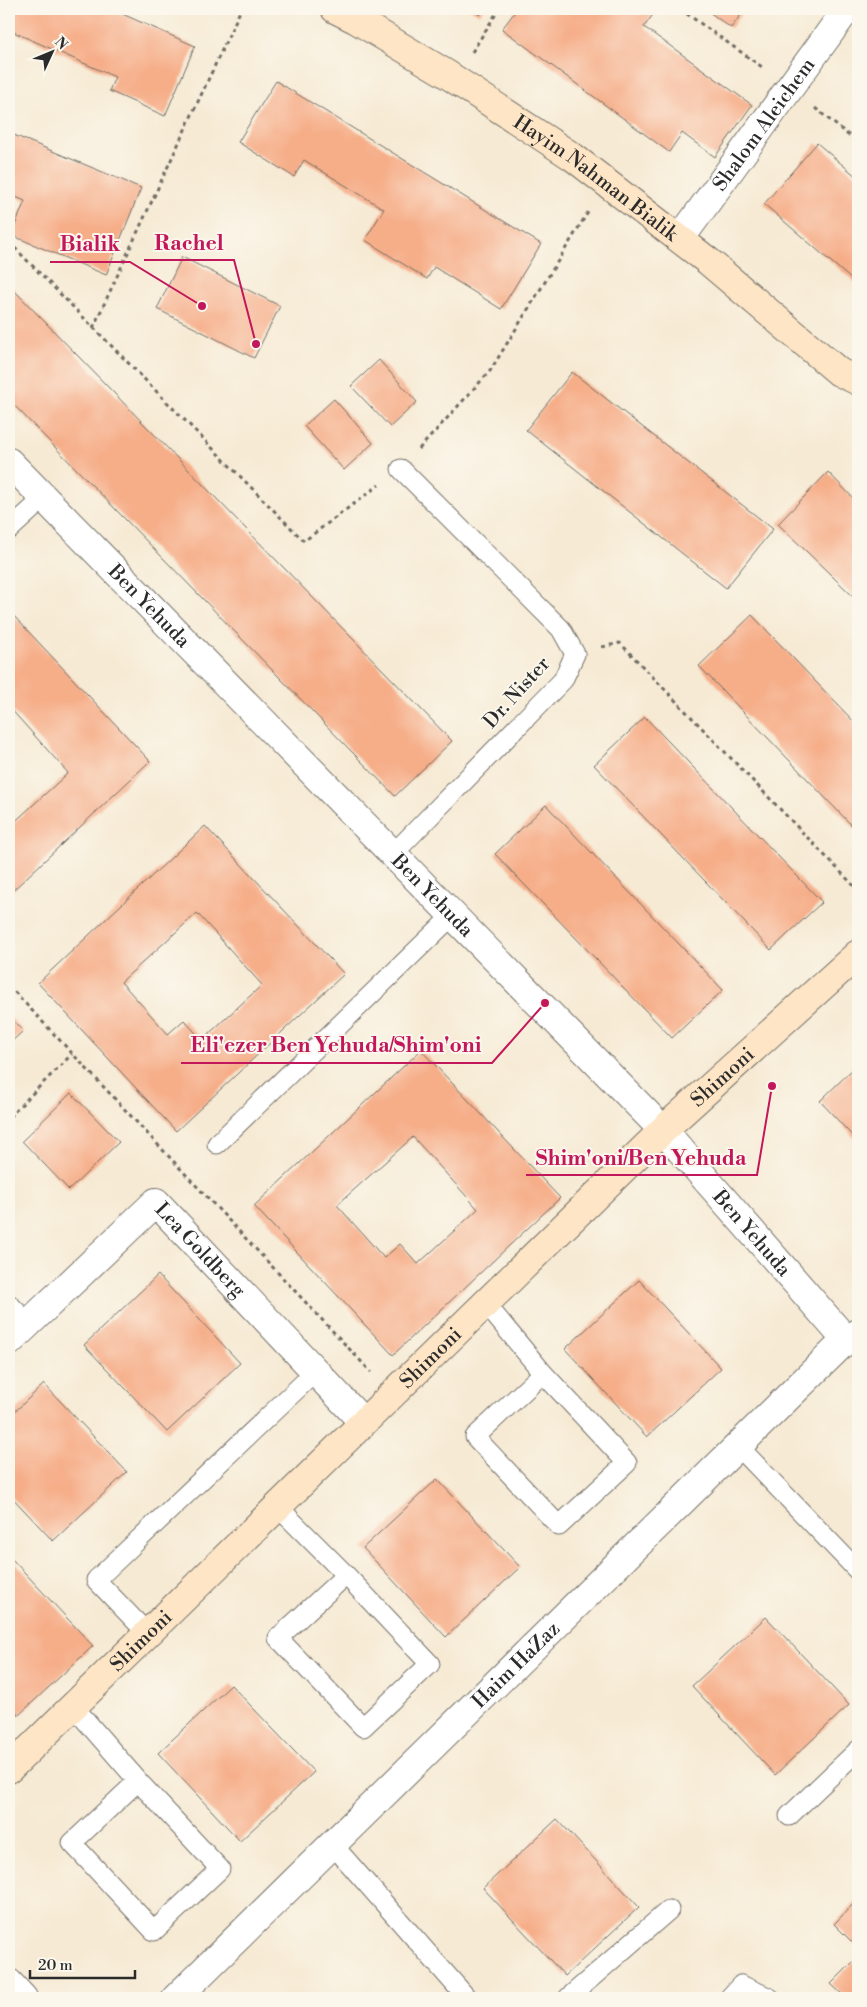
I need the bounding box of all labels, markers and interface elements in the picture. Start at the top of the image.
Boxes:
north arrow [28,28,78,78]
text: N [50,33,71,54]
street label: Shalom Aleichem [708,53,822,196]
street label: Hayim Nahman Bialik [508,110,684,248]
callout: Rachel [144,224,234,260]
callout: Bialik [50,226,130,262]
text: Rachel [154,231,224,257]
text: Bialik [60,232,121,258]
street label: Ben Yehuda [102,559,195,654]
street label: Dr. Nister [478,652,556,734]
street label: Ben Yehuda [385,848,479,944]
callout: Eli'ezer Ben Yehuda/Shim'oni [181,1027,492,1063]
text: Eli'ezer Ben Yehuda/Shim'oni [191,1033,482,1059]
street label: Shimoni [686,1042,760,1113]
callout: Shim'oni/Ben Yehuda [526,1139,757,1175]
text: Shim'oni/Ben Yehuda [536,1146,747,1172]
street label: Ben Yehuda [706,1184,796,1283]
street label: Lea Goldberg [149,1198,251,1304]
street label: Shimoni [395,1322,468,1394]
street label: Shimoni [105,1605,178,1677]
street label: Haim HaZaz [467,1617,566,1714]
scale bar [30,1947,135,1979]
text: 20 m [38,1956,73,1975]

